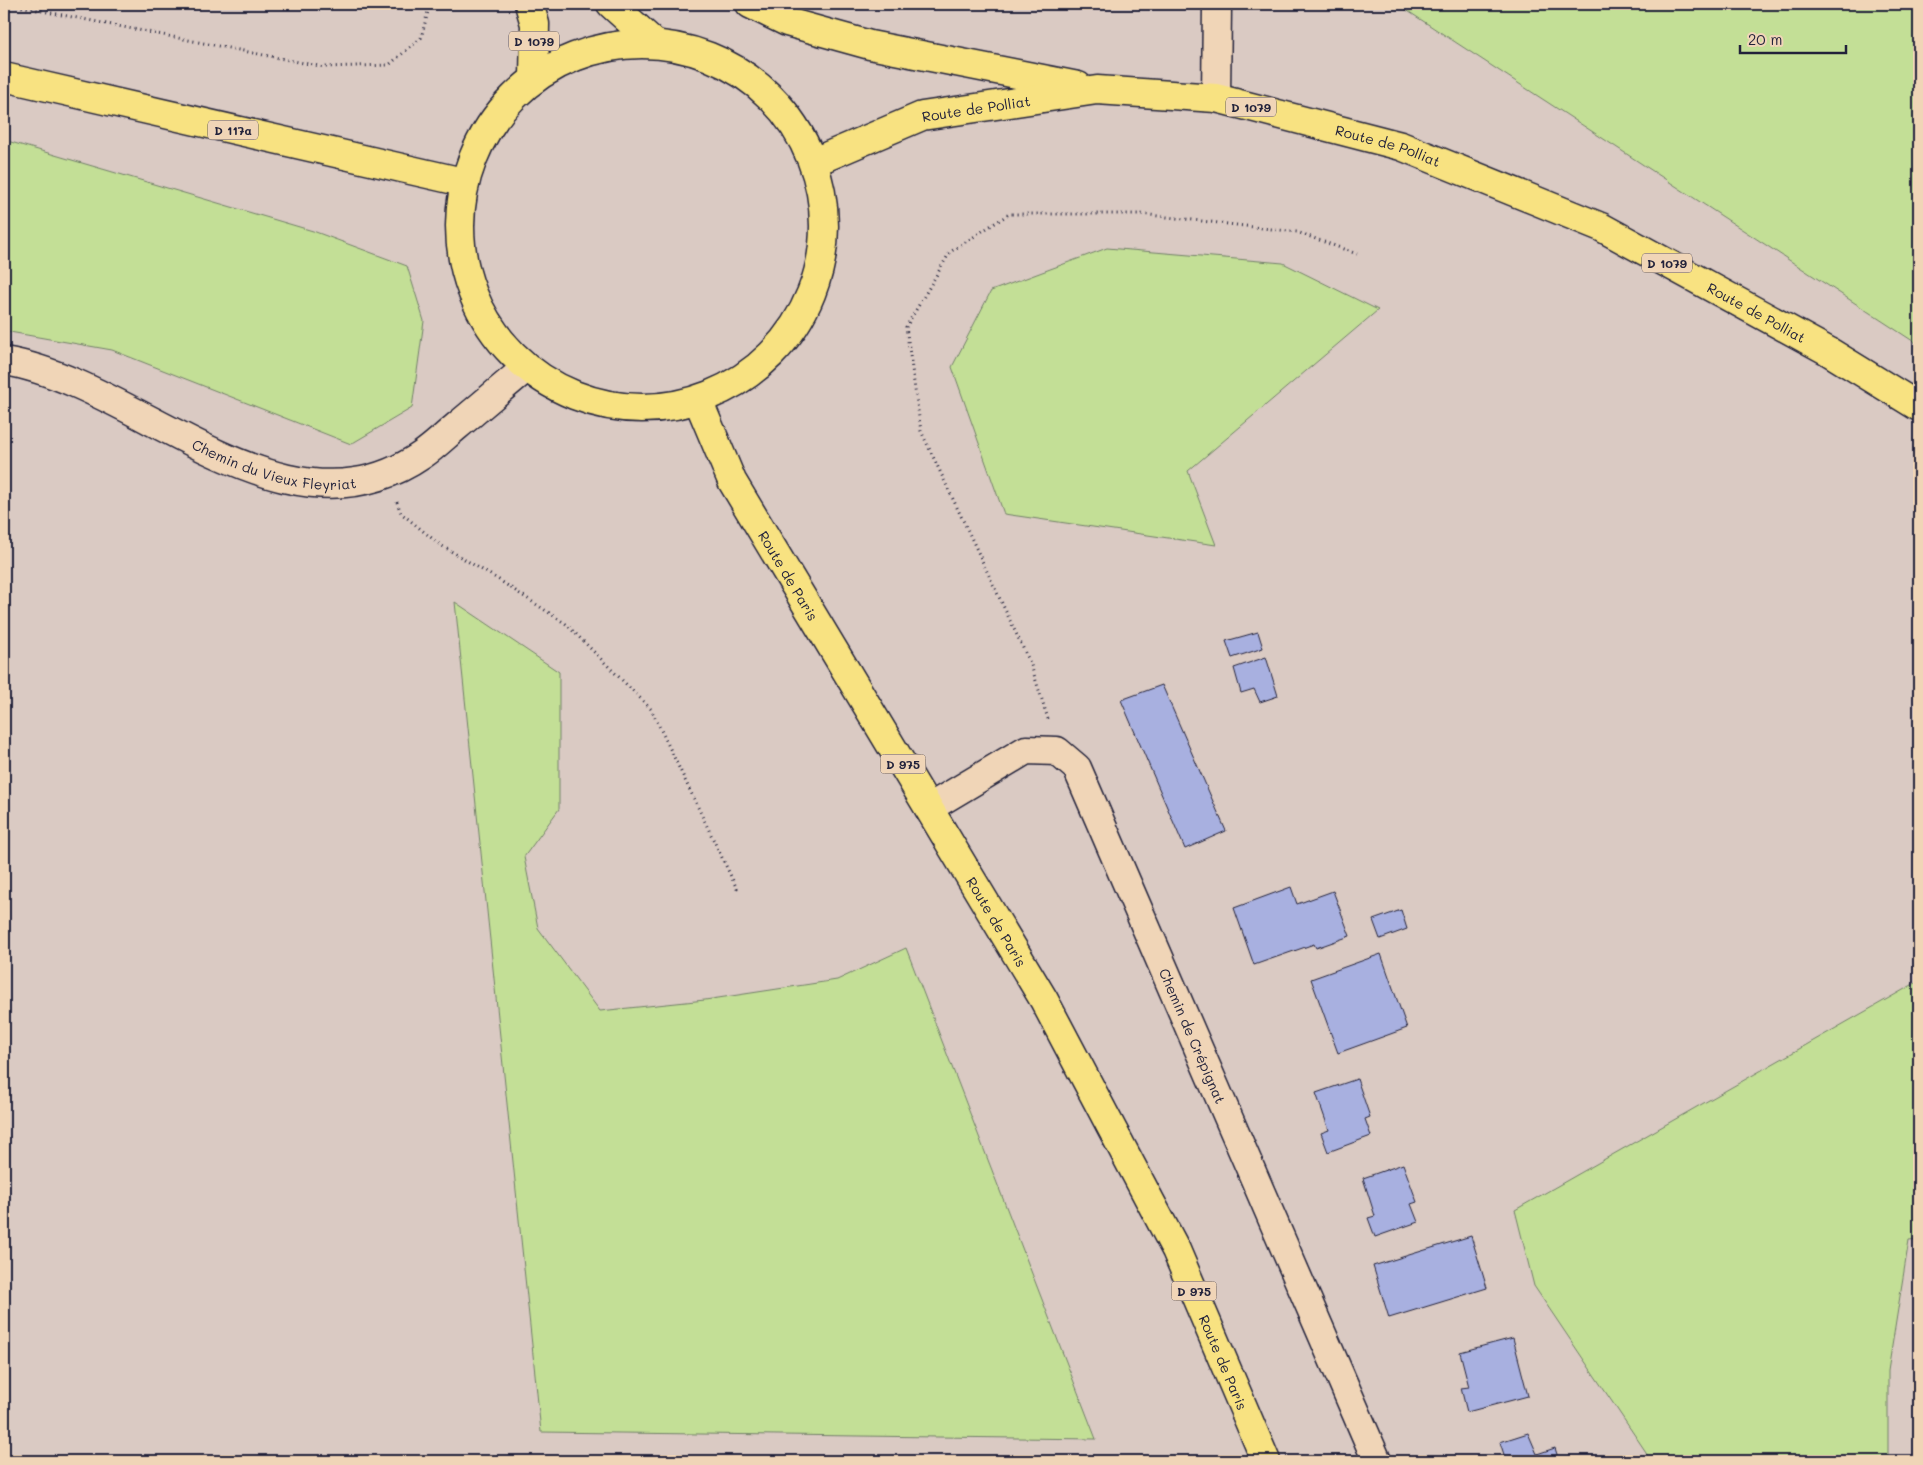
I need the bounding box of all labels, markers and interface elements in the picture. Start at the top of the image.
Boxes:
scale bar [1740,22,1847,54]
text: 20 m [1748,29,1782,49]
road number: D 1079 [509,31,559,50]
street label: Route de Polliat [920,91,1032,125]
road number: D 1079 [1226,98,1276,116]
road number: D 117a [208,120,258,140]
street label: Route de Polliat [1333,120,1444,171]
road number: D 1079 [1642,254,1692,272]
street label: Route de Polliat [1704,278,1809,347]
street label: Chemin du Vieux Fleyriat [189,434,357,493]
street label: Route de Paris [754,527,823,624]
road number: D 975 [880,754,926,774]
street label: Route de Paris [963,873,1031,970]
street label: Chemin de Crépignat [1155,965,1231,1106]
road number: D 975 [1172,1282,1216,1300]
street label: Route de Paris [1195,1312,1253,1413]

